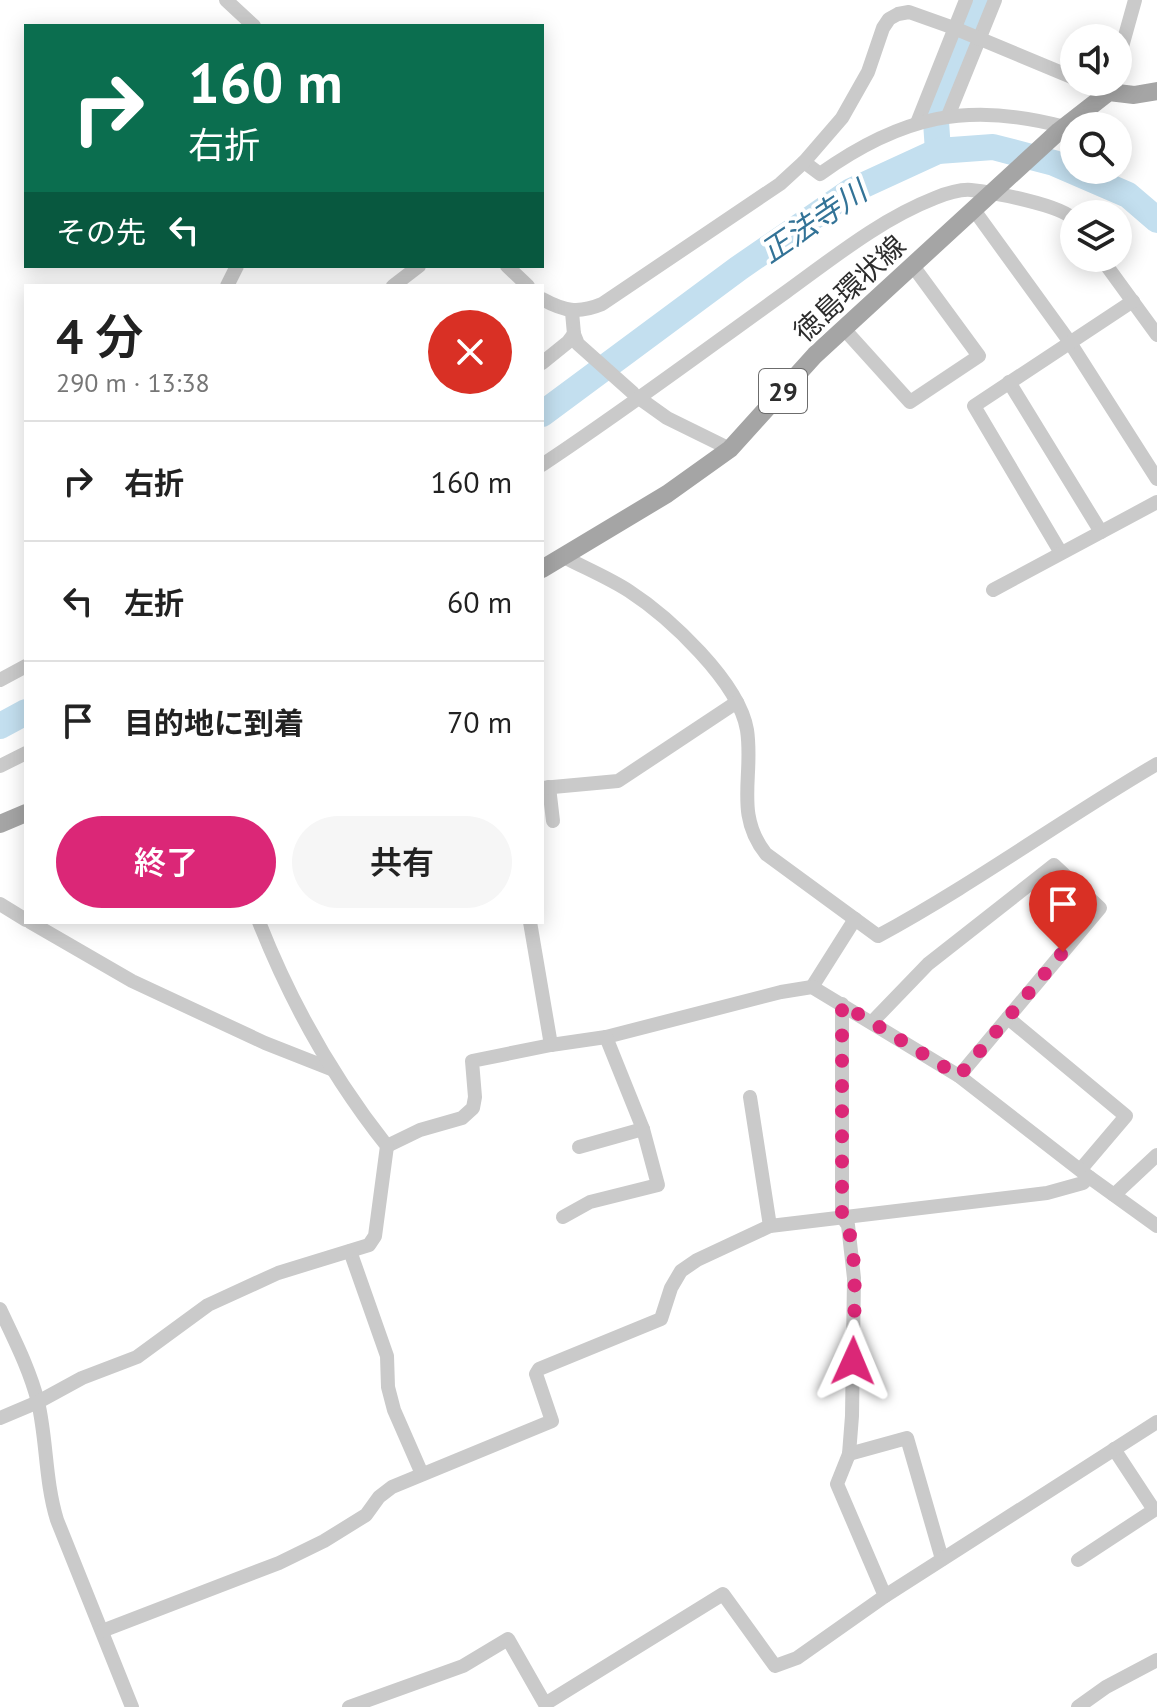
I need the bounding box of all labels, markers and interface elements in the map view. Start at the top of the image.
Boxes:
map controls [1060,24,1132,272]
button: sound [1060,24,1132,96]
text: 160 m [188,46,343,118]
icon: right [56,56,160,160]
button: search [1060,112,1132,184]
text: 右折 [188,121,260,168]
water label: 正法寺川 [752,170,876,271]
button: layers [1060,200,1132,272]
icon: left [162,208,206,252]
text: その先 [56,212,146,251]
street label: 徳島環状線 [785,227,913,349]
text: 4 分 [56,305,143,367]
button: close [428,310,512,394]
text: 290 m · 13:38 [56,366,210,399]
road number: 29 [759,369,807,413]
icon: right [56,459,100,503]
text: 160 m [431,462,512,501]
text: 右折 [124,463,184,502]
icon: left [56,579,100,623]
text: 60 m [447,582,512,621]
text: 左折 [124,583,184,622]
icon: arrive [56,699,100,743]
text: 70 m [447,702,512,741]
text: 目的地に到着 [124,703,304,742]
button: 終了 [56,816,276,908]
button: 共有 [292,816,512,908]
pin [1029,870,1097,952]
icon: arrive [1041,882,1085,926]
position arrow [811,1319,895,1403]

